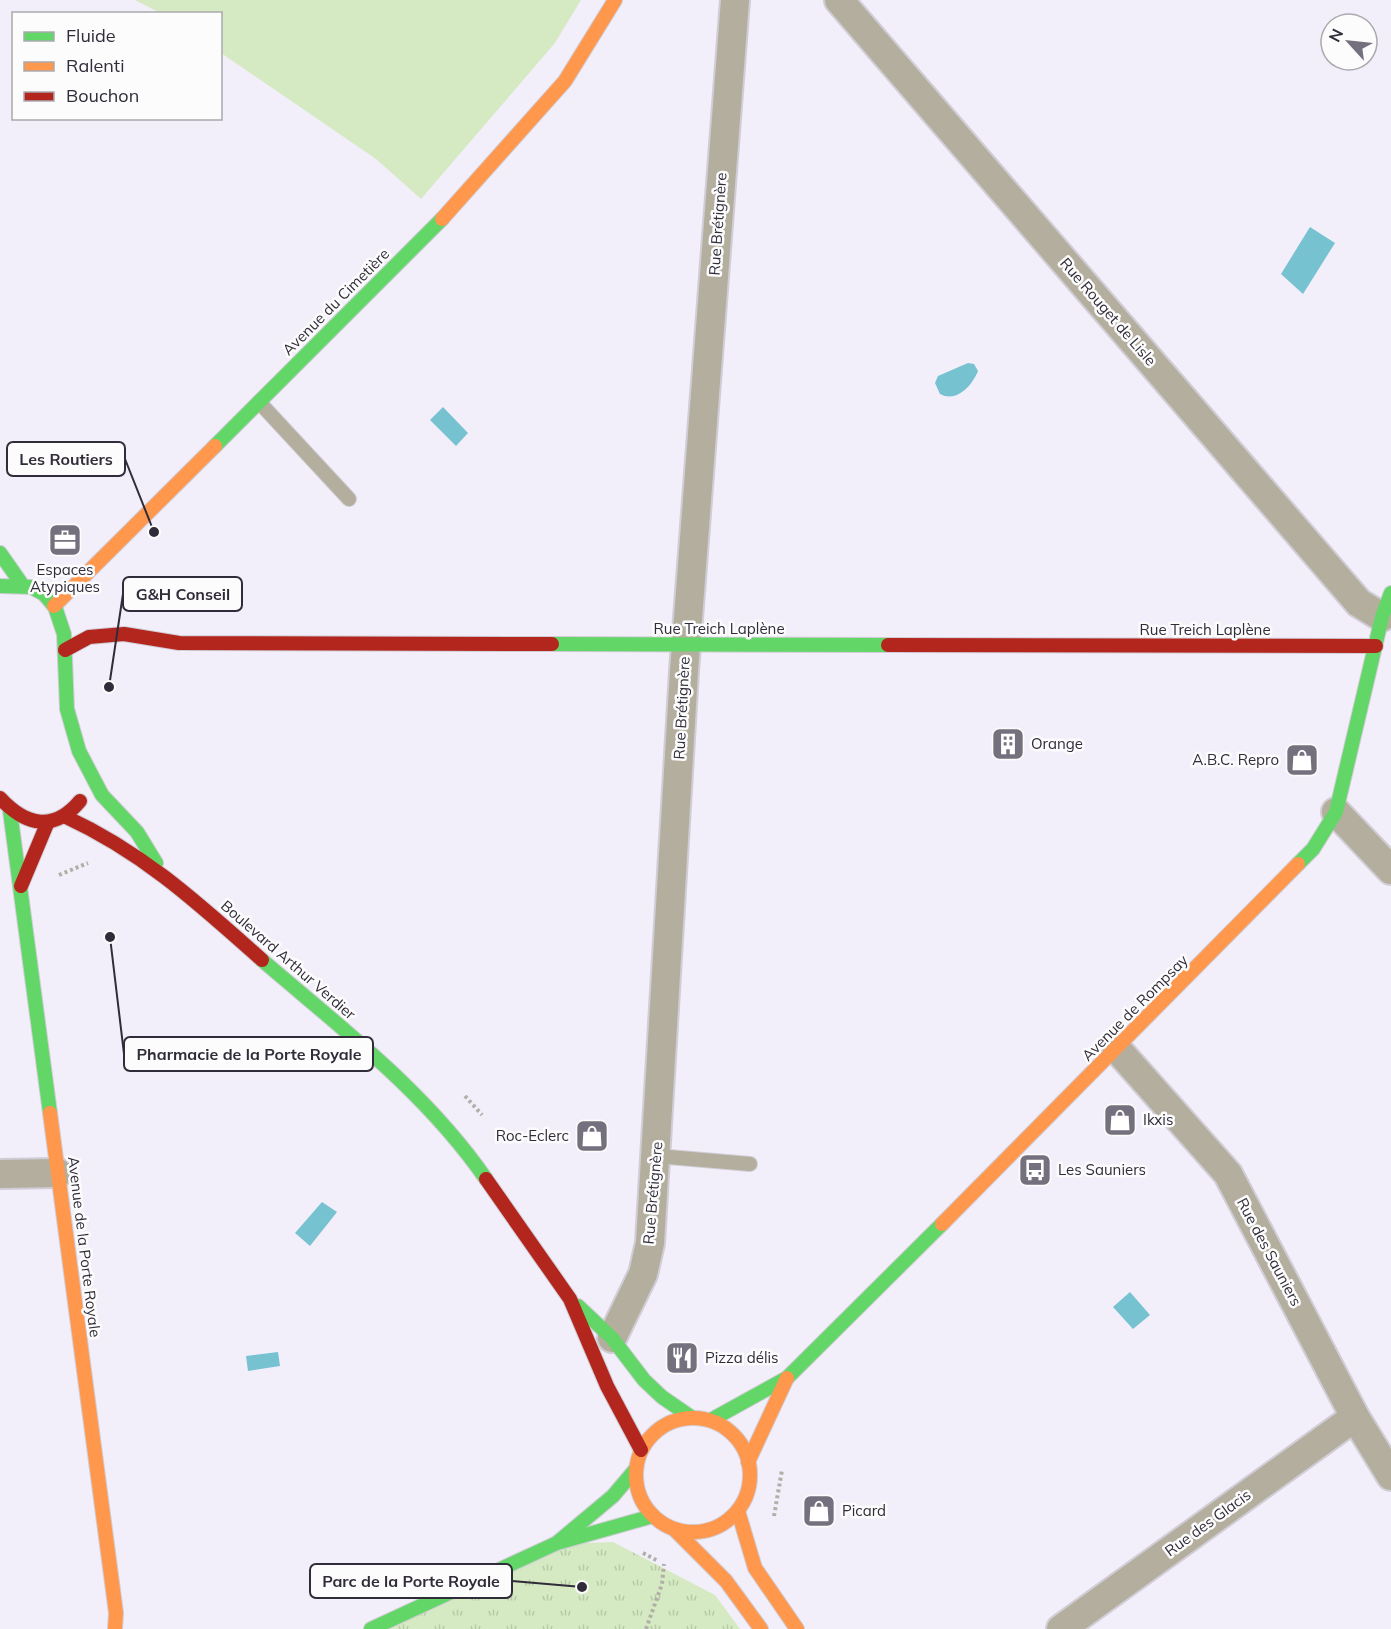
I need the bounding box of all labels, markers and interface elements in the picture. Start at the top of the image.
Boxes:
legend [12,12,222,120]
north arrow [1319,12,1379,72]
text: Fluide [66,24,116,47]
text: N [1324,25,1347,45]
text: Ralenti [66,54,124,77]
text: Bouchon [66,84,139,107]
street label: Rue Brétignère [704,172,731,276]
street label: Avenue du Cimetière [278,244,393,359]
street label: Rue Rouget de Lisle [1056,254,1160,370]
callout: Les Routiers [7,442,125,476]
text: Les Routiers [19,449,113,469]
office icon: Espaces Atypiques [47,522,83,558]
place label: Espaces Atypiques [30,560,100,596]
callout: G&H Conseil [123,577,242,611]
text: G&H Conseil [136,584,230,604]
street label: Rue Treich Laplène [653,619,785,638]
street label: Rue Treich Laplène [1139,620,1271,639]
street label: Rue Brétignère [669,656,694,760]
building icon: Orange [990,726,1026,762]
place label: Orange [1031,734,1083,753]
shop icon: A.B.C. Repro [1284,742,1320,778]
place label: A.B.C. Repro [1192,750,1279,769]
street label: Boulevard Arthur Verdier [217,896,360,1024]
street label: Avenue de Rompsay [1078,951,1192,1065]
callout: Pharmacie de la Porte Royale [124,1037,373,1071]
text: Pharmacie de la Porte Royale [136,1044,362,1064]
shop icon: Ikxis [1102,1102,1138,1138]
place label: Ikxis [1143,1110,1173,1129]
shop icon: Roc-Eclerc [574,1118,610,1154]
place label: Roc-Eclerc [496,1126,569,1145]
street label: Rue Brétignère [639,1141,666,1245]
bus stop icon: Les Sauniers [1017,1152,1053,1188]
street label: Avenue de la Porte Royale [64,1155,105,1338]
place label: Les Sauniers [1058,1160,1146,1179]
street label: Rue des Sauniers [1233,1194,1306,1309]
restaurant icon: Pizza délis [664,1340,700,1376]
place label: Pizza délis [705,1348,779,1367]
street label: Rue des Glacis [1161,1485,1254,1560]
shop icon: Picard [801,1493,837,1529]
place label: Picard [842,1501,886,1520]
callout: Parc de la Porte Royale [310,1564,512,1598]
text: Parc de la Porte Royale [322,1571,500,1591]

